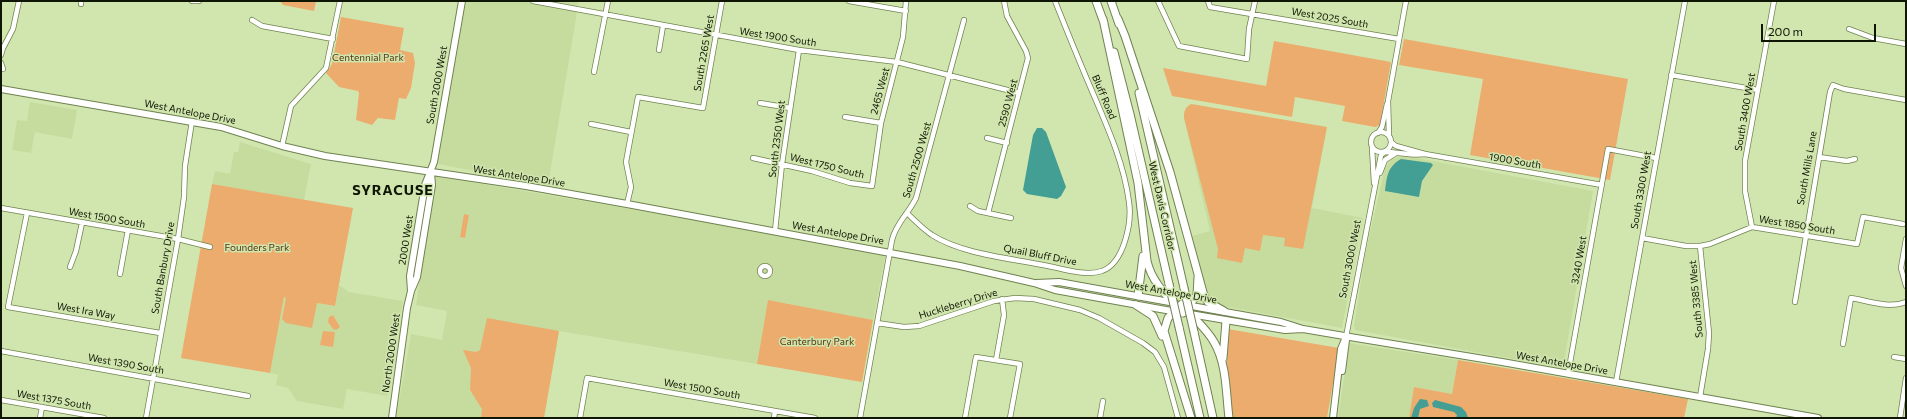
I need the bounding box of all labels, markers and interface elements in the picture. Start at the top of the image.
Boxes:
street label: West 2025 South [1291,5,1369,31]
street label: South 2265 West [691,14,717,92]
scale bar [1763,16,1878,42]
text: 200 m [1768,24,1803,38]
street label: West 1900 South [739,25,817,49]
street label: South 2000 West [424,45,450,125]
park label: Centennial Park [332,52,404,64]
street label: 2465 West [868,66,892,116]
street label: South 3400 West [1732,72,1758,152]
street label: Bluff Road [1089,73,1119,121]
street label: 2590 West [996,78,1020,128]
street label: West Antelope Drive [143,97,237,127]
street label: South 2350 West [766,100,788,178]
street label: South 2500 West [900,120,934,200]
street label: South Mills Lane [1795,130,1819,206]
street label: South 3300 West [1628,150,1654,230]
street label: West 1750 South [789,151,865,181]
street label: 1900 South [1488,151,1542,171]
street label: West Davis Corridor [1146,160,1178,252]
street label: West Antelope Drive [472,163,566,189]
district label: SYRACUSE [352,182,434,198]
street label: West 1500 South [68,205,146,231]
street label: West 1850 South [1758,213,1836,237]
street label: 2000 West [396,214,416,266]
street label: West Antelope Drive [791,219,885,247]
street label: South 3000 West [1337,219,1363,299]
street label: South Banbury Drive [149,221,177,315]
street label: 3240 West [1569,235,1589,285]
park label: Founders Park [224,242,290,254]
street label: Quail Bluff Drive [1002,242,1078,268]
street label: South 3385 West [1687,260,1705,338]
street label: West Antelope Drive [1124,278,1218,306]
street label: Huckleberry Drive [917,286,999,322]
street label: West Ira Way [56,300,116,322]
street label: North 2000 West [380,313,402,393]
park label: Canterbury Park [780,336,854,348]
street label: West Antelope Drive [1515,349,1609,377]
street label: West 1390 South [87,351,165,377]
street label: West 1500 South [663,376,741,402]
street label: West 1375 South [16,388,92,412]

